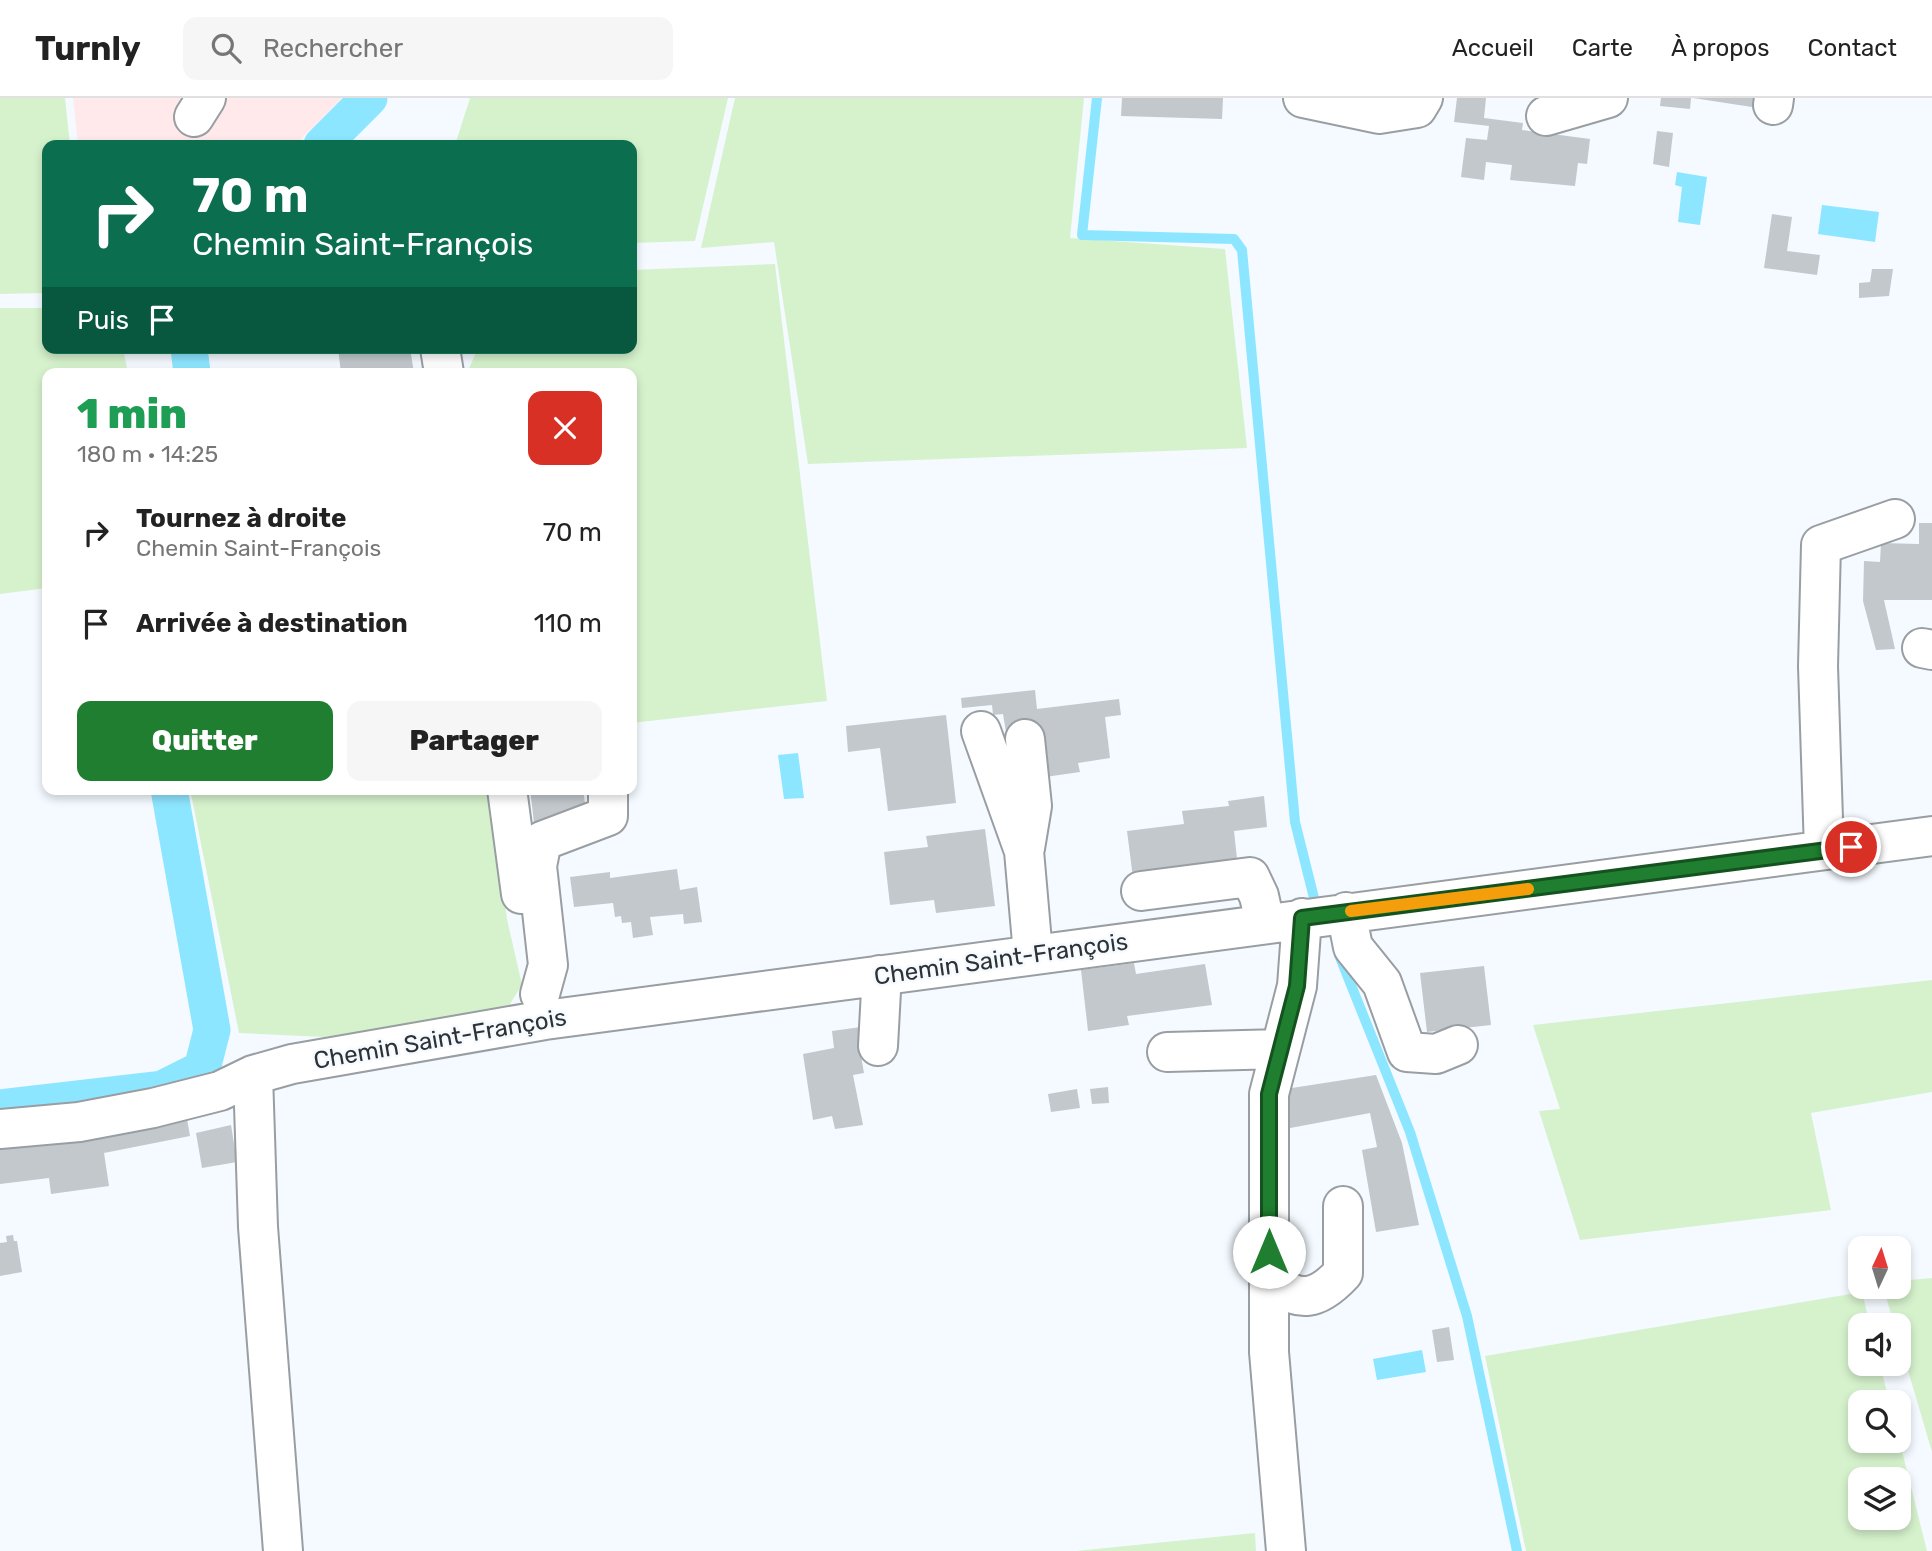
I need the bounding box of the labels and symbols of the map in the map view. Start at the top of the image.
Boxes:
pin [1821,817,1881,877]
street label: Chemin Saint-François [872,927,1130,991]
street label: Chemin Saint-François [311,1003,569,1075]
position arrow [1232,1215,1306,1289]
north arrow [1848,1236,1911,1298]

